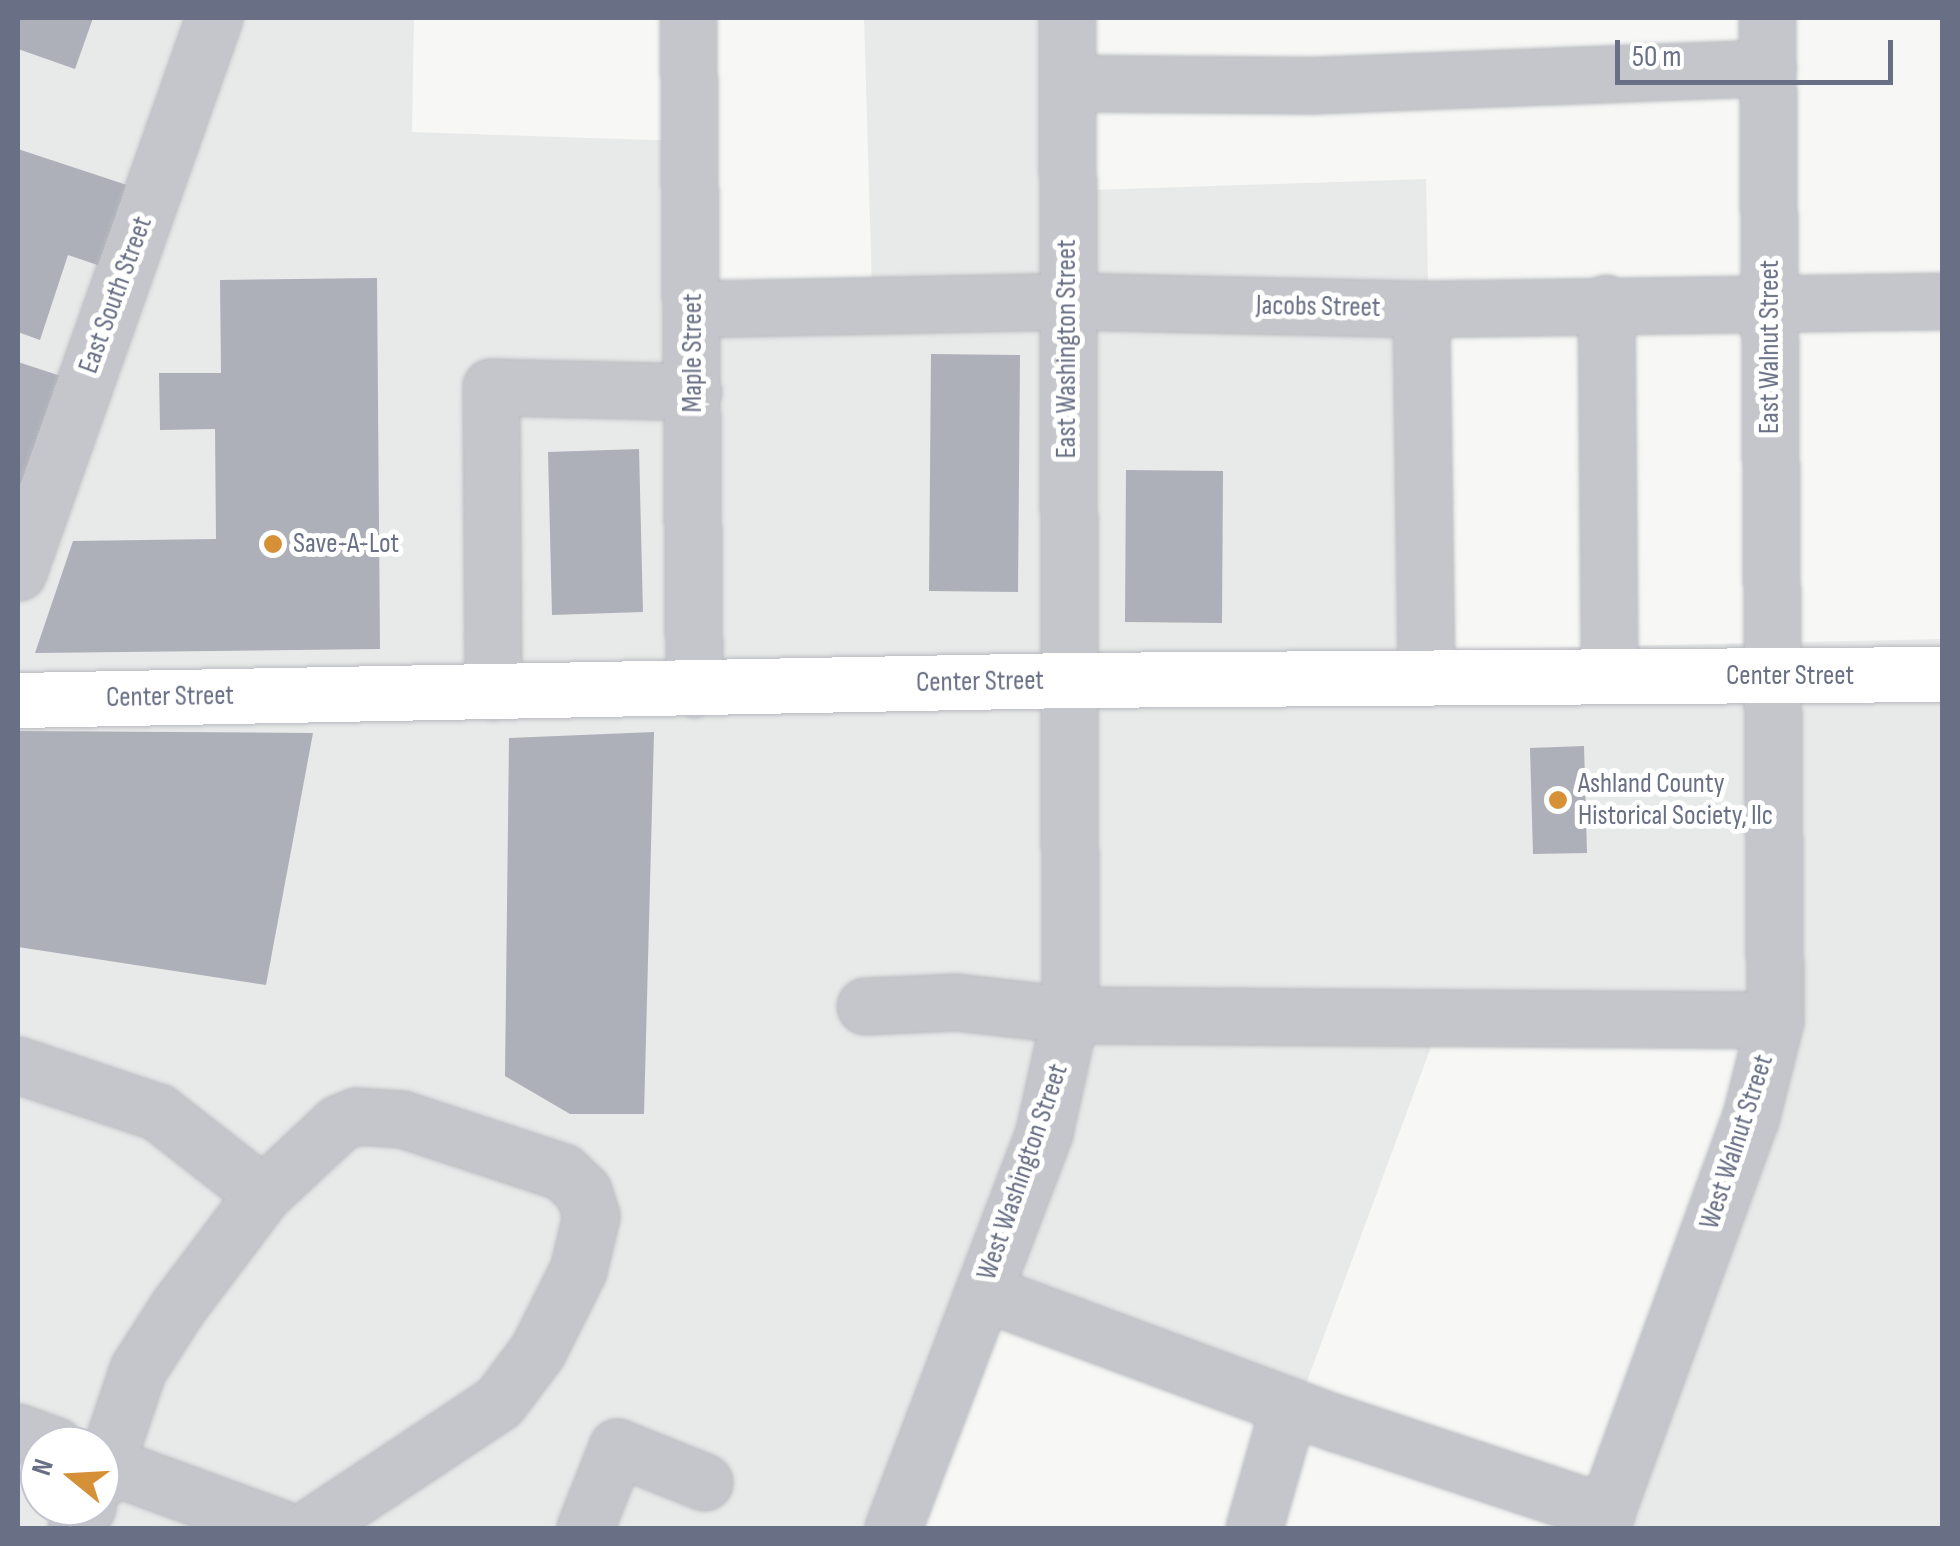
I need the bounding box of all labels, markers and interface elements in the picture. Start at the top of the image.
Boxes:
scale bar [1620,20,1898,82]
text: 50 m [1632,39,1681,75]
street label: East South Street [72,212,160,378]
street label: East Washington Street [1050,240,1084,458]
street label: East Walnut Street [1753,260,1787,434]
street label: Jacobs Street [1256,289,1380,325]
street label: Maple Street [676,294,710,412]
place label: Save-A-Lot [293,527,399,561]
marker: Save-A-Lot [262,533,284,555]
street label: Center Street [1726,659,1854,693]
street label: Center Street [916,664,1044,700]
street label: Center Street [106,679,234,715]
place label: Ashland County Historical Society, llc [1578,767,1773,833]
marker: Ashland County Historical Society, llc [1547,789,1569,811]
street label: West Walnut Street [1693,1051,1781,1233]
street label: West Washington Street [970,1060,1076,1284]
north arrow [20,1426,120,1526]
text: N [25,1455,61,1479]

